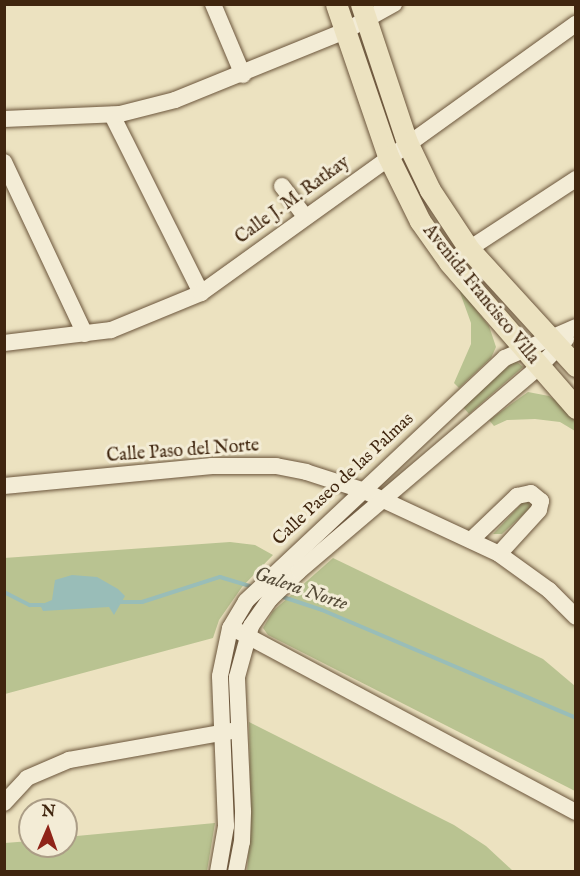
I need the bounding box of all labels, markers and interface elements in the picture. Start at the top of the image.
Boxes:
street label: Calle J. M. Ratkay [232,152,354,250]
street label: Avenida Francisco Villa [417,221,543,369]
street label: Calle Paseo de las Palmas [269,409,419,551]
street label: Calle Paso del Norte [106,436,260,468]
water label: Galera Norte [251,562,351,616]
north arrow [18,798,78,858]
text: N [41,802,56,822]

